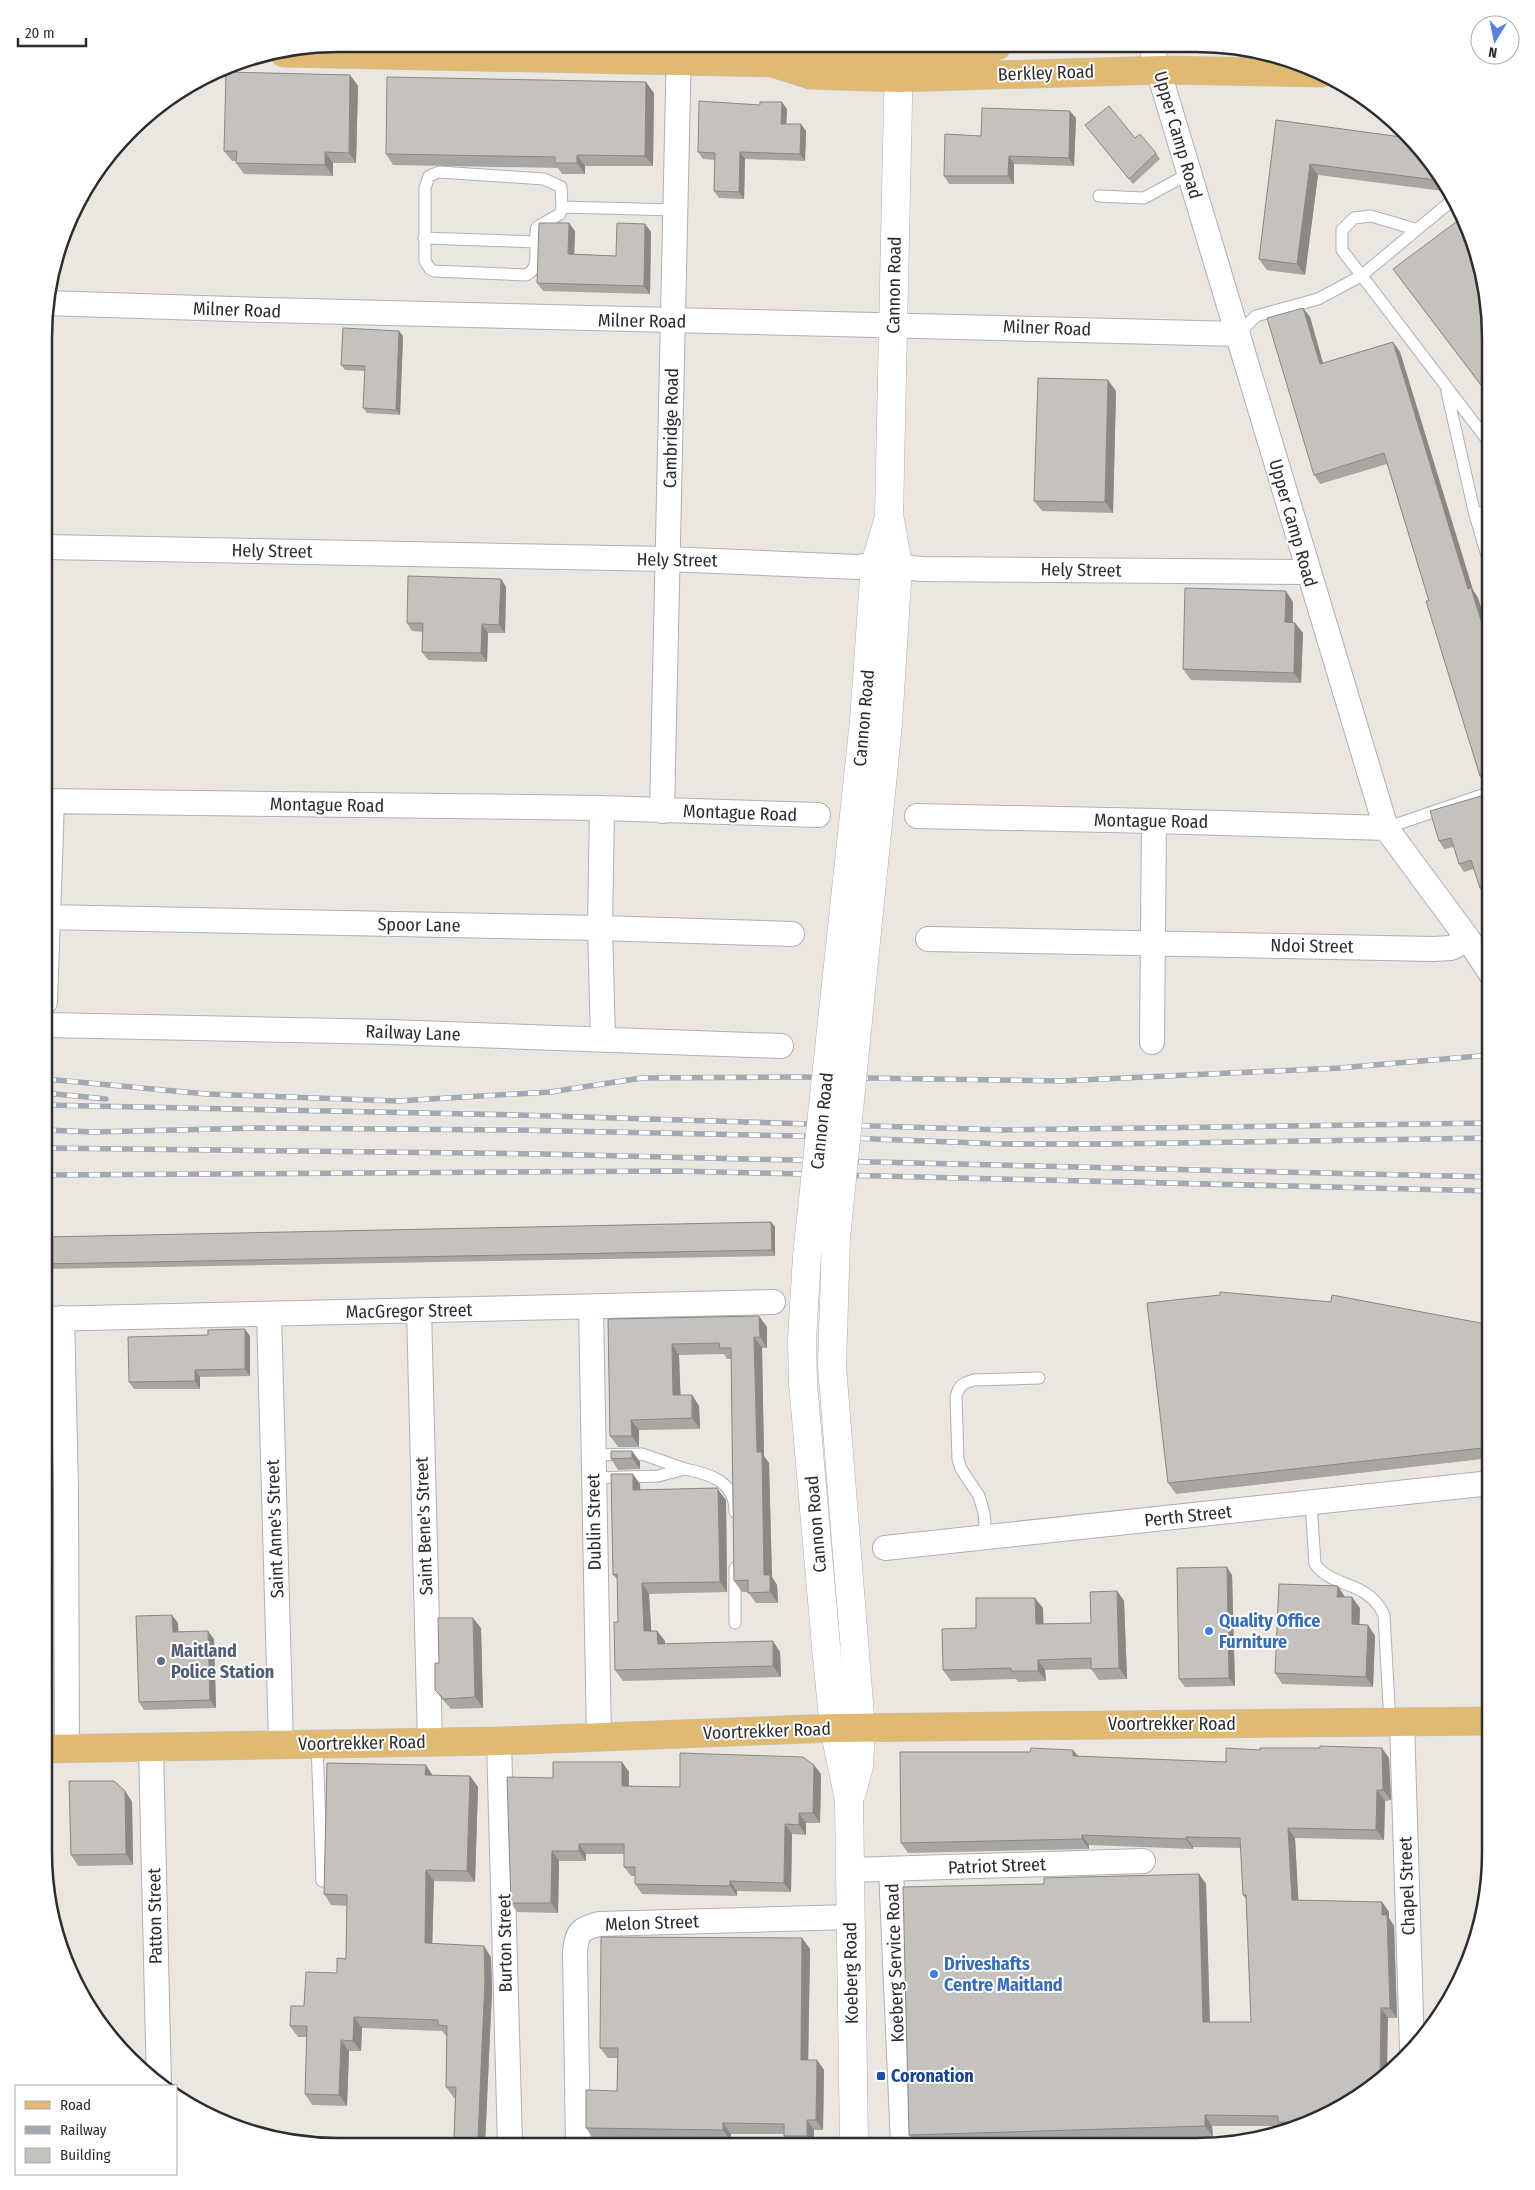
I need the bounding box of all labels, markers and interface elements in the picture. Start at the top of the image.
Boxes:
scale bar [18,15,85,47]
north arrow [1470,15,1520,65]
text: 20 m [25,24,55,42]
text: N [1487,43,1498,61]
street label: Berkley Road [997,60,1095,86]
street label: Upper Camp Road [1149,69,1207,201]
street label: Cannon Road [882,236,906,334]
street label: Milner Road [192,297,282,323]
street label: Milner Road [598,309,686,333]
street label: Milner Road [1002,315,1092,341]
street label: Cambridge Road [659,368,683,488]
street label: Upper Camp Road [1264,457,1322,589]
street label: Hely Street [231,539,313,563]
street label: Hely Street [636,548,718,572]
street label: Hely Street [1040,558,1122,582]
street label: Cannon Road [849,669,879,767]
street label: Montague Road [270,793,384,817]
street label: Montague Road [683,800,797,826]
street label: Montague Road [1094,809,1208,833]
street label: Spoor Lane [377,913,461,937]
street label: Ndoi Street [1270,934,1354,958]
street label: Railway Lane [365,1020,461,1046]
street label: Cannon Road [806,1071,838,1171]
street label: MacGregor Street [345,1299,473,1323]
street label: Saint Bene's Street [411,1456,437,1596]
street label: Saint Anne's Street [262,1459,288,1599]
street label: Dublin Street [582,1473,606,1571]
street label: Cannon Road [801,1475,831,1573]
street label: Perth Street [1143,1500,1233,1532]
place label: Quality Office Furniture [1219,1610,1320,1653]
marker: Quality Office Furniture [1203,1625,1215,1637]
place label: Maitland Police Station [171,1640,274,1683]
marker: Maitland Police Station [155,1655,167,1667]
street label: Voortrekker Road [1108,1713,1236,1735]
street label: Voortrekker Road [703,1718,831,1744]
street label: Voortrekker Road [298,1731,426,1755]
street label: Chapel Street [1394,1836,1420,1936]
street label: Patriot Street [948,1853,1046,1879]
street label: Patton Street [143,1868,167,1964]
street label: Koeberg Service Road [881,1883,909,2043]
street label: Burton Street [493,1893,517,1992]
street label: Melon Street [605,1910,699,1936]
street label: Koeberg Road [839,1922,863,2024]
place label: Driveshafts Centre Maitland [944,1953,1063,1996]
marker: Driveshafts Centre Maitland [928,1968,940,1980]
place label: Coronation [891,2065,974,2087]
marker: Coronation [875,2070,887,2082]
legend [15,2085,178,2175]
text: Road [60,2096,91,2114]
text: Railway [60,2121,107,2139]
text: Building [60,2146,111,2164]

